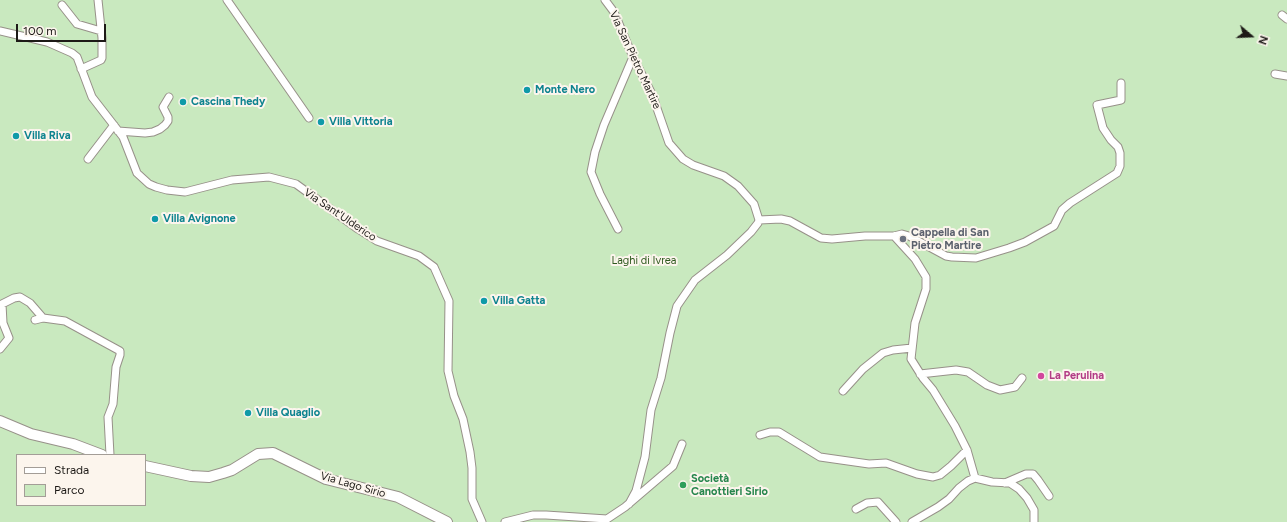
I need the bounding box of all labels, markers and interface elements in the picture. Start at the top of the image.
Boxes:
street label: Via San Pietro Martire [606,9,664,111]
scale bar [18,16,108,42]
north arrow [1231,16,1271,56]
text: 100 m [23,24,57,38]
text: N [1255,34,1270,46]
place label: Monte Nero [535,83,595,97]
marker: Monte Nero [522,85,532,95]
place label: Cascina Thedy [191,95,265,109]
marker: Cascina Thedy [178,97,188,107]
place label: Villa Vittoria [329,115,393,129]
marker: Villa Vittoria [316,117,326,127]
place label: Villa Riva [24,129,70,143]
marker: Villa Riva [11,131,21,141]
street label: Via Sant'Ulderico [301,186,379,244]
place label: Villa Avignone [163,212,236,226]
marker: Villa Avignone [150,214,160,224]
place label: Cappella di San Pietro Martire [911,226,989,252]
marker: Cappella di San Pietro Martire [898,234,908,244]
park label: Laghi di Ivrea [612,254,676,268]
place label: Villa Gatta [492,294,545,308]
marker: Villa Gatta [479,296,489,306]
place label: La Perulina [1049,369,1104,383]
marker: La Perulina [1036,371,1046,381]
place label: Villa Quaglio [256,406,320,420]
marker: Villa Quaglio [243,408,253,418]
legend [16,454,146,506]
text: Strada [54,463,89,477]
street label: Via Lago Sirio [319,469,387,501]
place label: Società Canottieri Sirio [691,472,768,498]
marker: Società Canottieri Sirio [678,480,688,490]
text: Parco [54,483,84,497]

